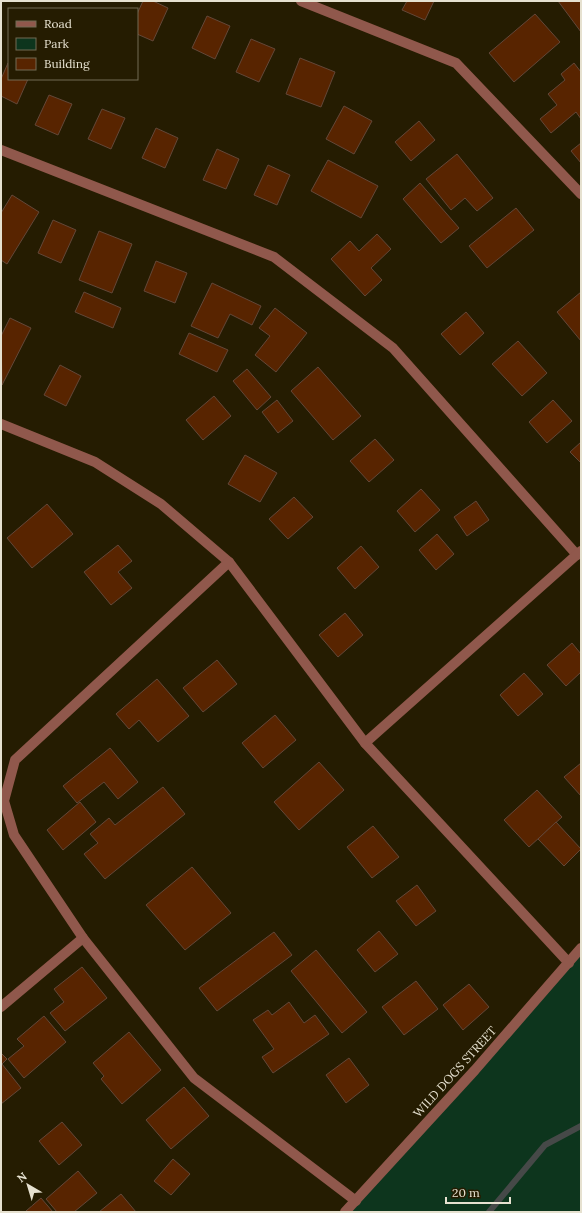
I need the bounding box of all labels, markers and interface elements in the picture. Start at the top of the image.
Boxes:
legend [8,8,138,80]
text: Road [44,16,72,31]
text: Park [44,36,70,51]
text: Building [44,56,90,71]
street label: WILD DOGS STREET [410,1023,500,1120]
north arrow [8,1165,48,1205]
text: N [14,1169,30,1185]
scale bar [446,1179,510,1205]
text: 20 m [452,1185,480,1200]

